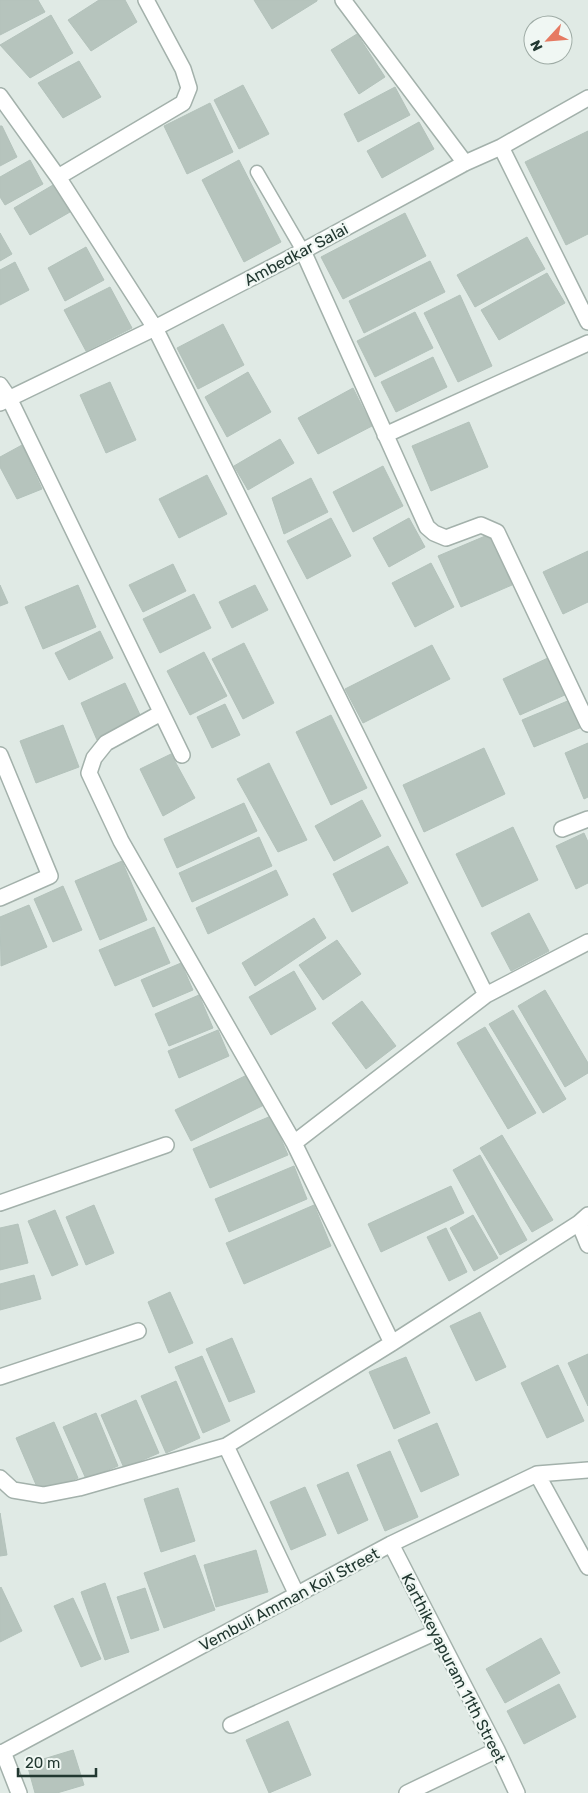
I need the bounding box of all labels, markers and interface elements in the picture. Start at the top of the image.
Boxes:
north arrow [523,15,573,65]
text: N [527,37,547,54]
street label: Ambedkar Salai [241,219,351,290]
street label: Vembuli Amman Koil Street [196,1544,382,1655]
street label: Karthikeyapuram 11th Street [397,1570,510,1766]
scale bar [18,1746,95,1778]
text: 20 m [25,1754,60,1772]

